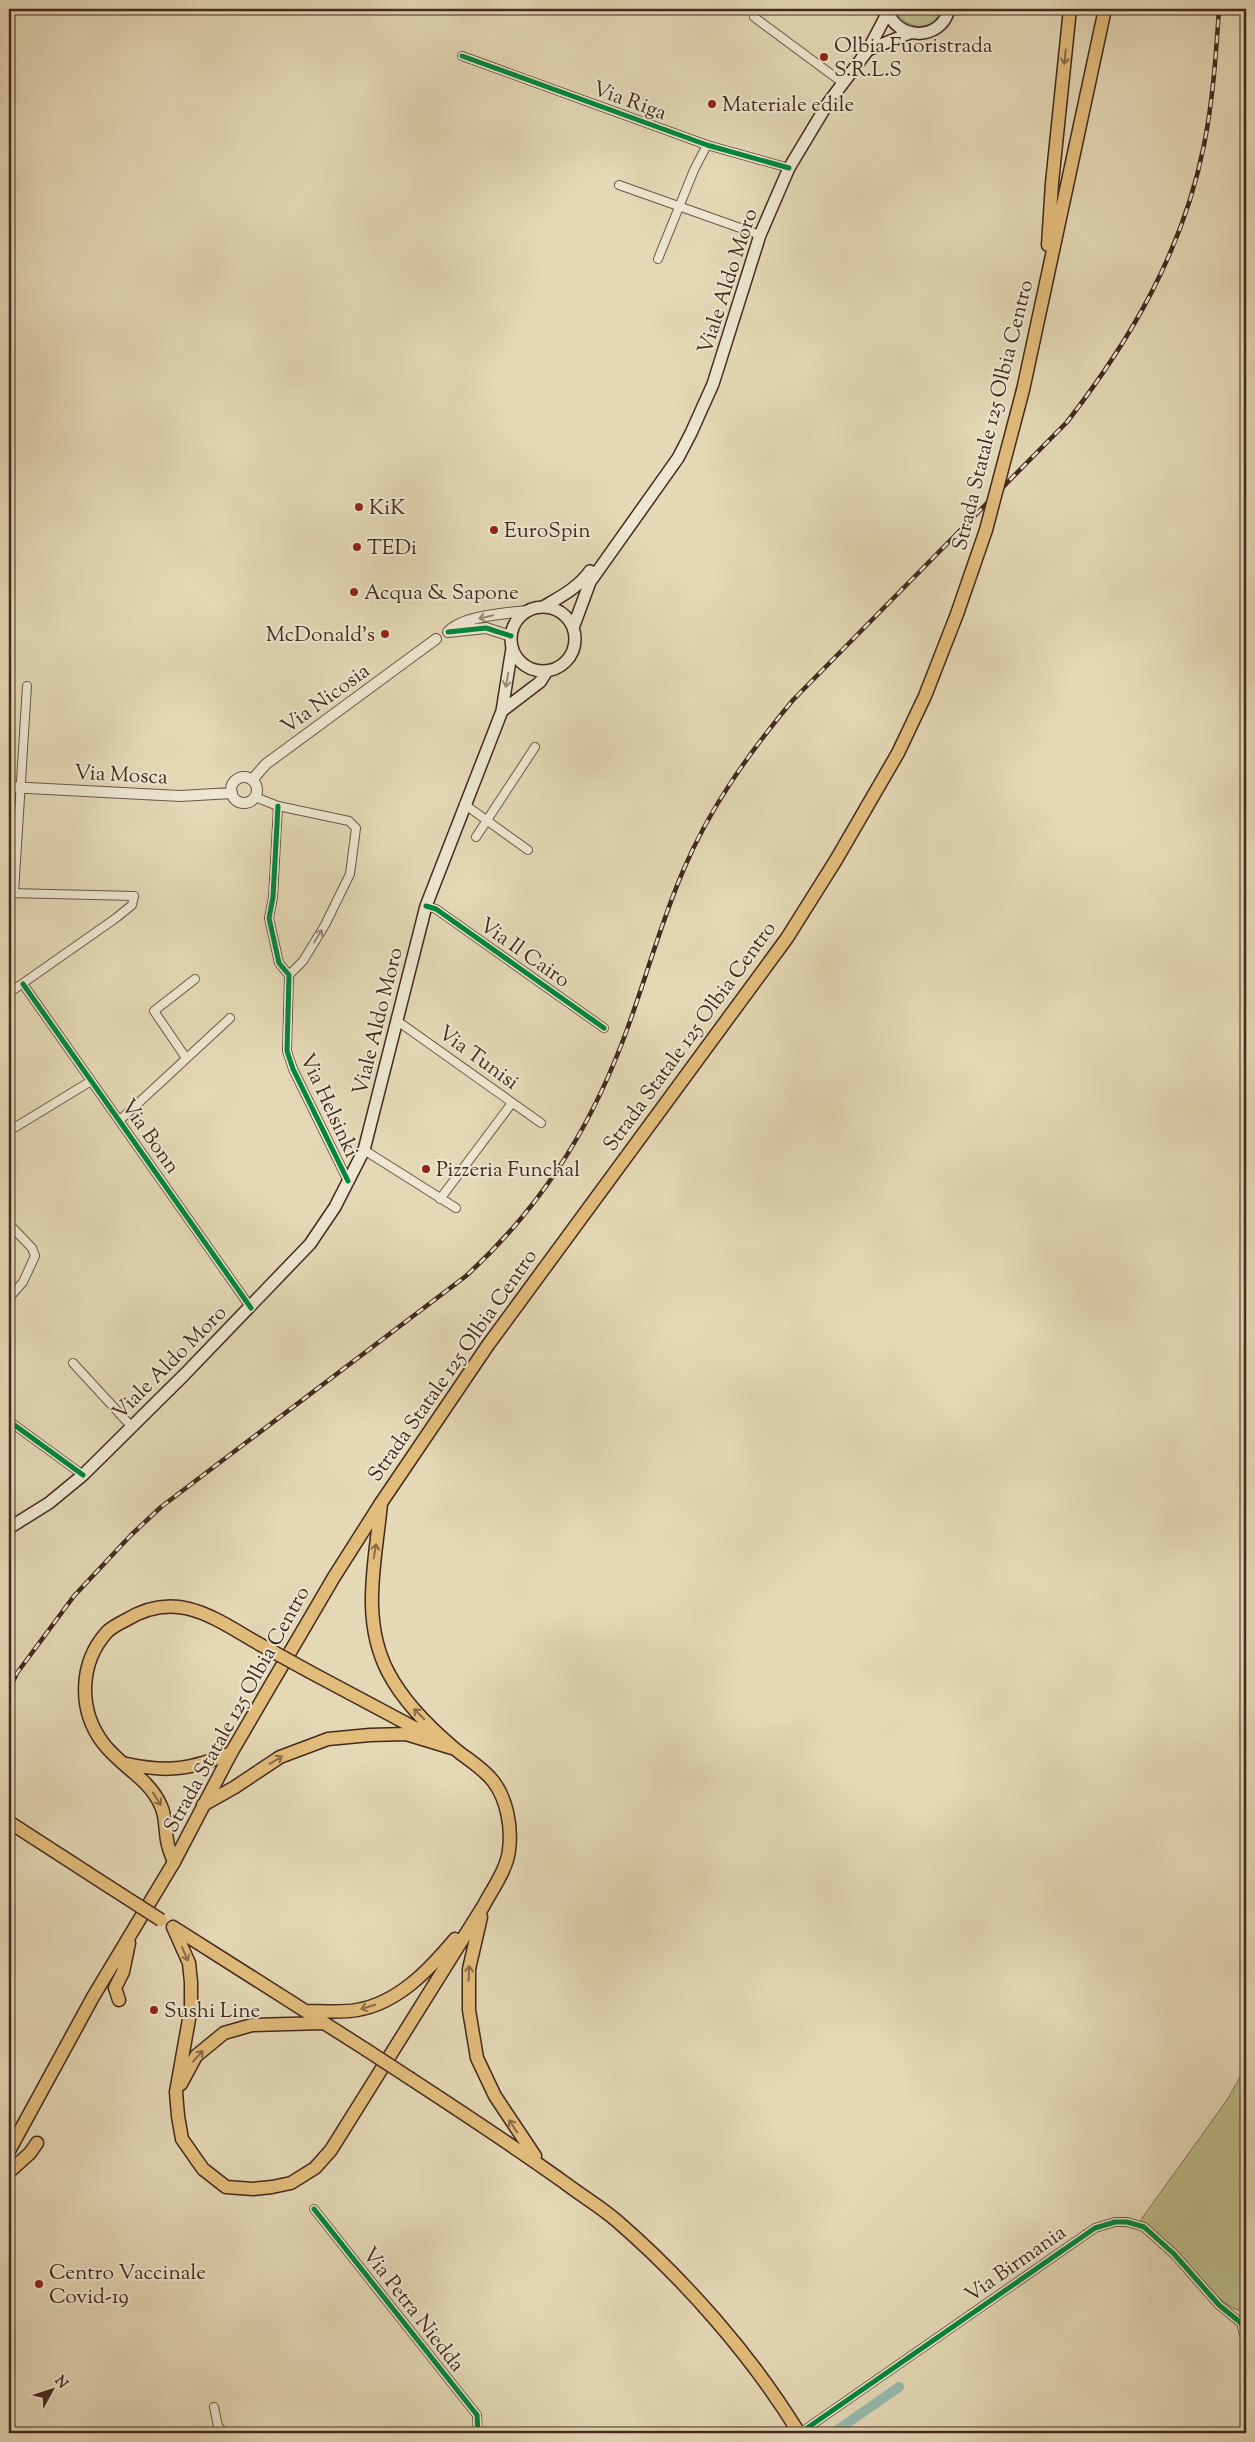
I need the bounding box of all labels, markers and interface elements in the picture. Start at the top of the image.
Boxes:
place label: Olbia Fuoristrada S.R.L.S [834,32,993,86]
one-way arrow [1060,49,1070,65]
marker: Olbia Fuoristrada S.R.L.S [818,51,830,63]
street label: Via Riga [588,75,671,129]
place label: Materiale edile [722,91,854,121]
marker: Materiale edile [706,98,718,110]
street label: Viale Aldo Moro [691,205,767,358]
street label: Strada Statale 125 Olbia Centro [946,277,1042,554]
place label: KiK [369,494,405,524]
marker: KiK [353,501,365,513]
place label: EuroSpin [504,517,591,547]
marker: EuroSpin [488,524,500,536]
place label: TEDi [367,534,417,564]
marker: TEDi [351,541,363,553]
place label: Acqua & Sapone [364,579,519,609]
marker: Acqua & Sapone [348,586,360,598]
one-way arrow [478,613,494,622]
place label: McDonald's [266,621,375,651]
marker: McDonald's [379,628,391,640]
street label: Via Nicosia [276,657,377,742]
one-way arrow [502,671,512,687]
street label: Via Mosca [73,759,169,793]
street label: Via Il Cairo [472,911,575,996]
street label: Strada Statale 125 Olbia Centro [597,916,784,1158]
one-way arrow [314,930,324,944]
street label: Viale Aldo Moro [346,944,412,1099]
street label: Via Tunisi [431,1019,524,1098]
street label: Via Helsinki [291,1049,365,1163]
street label: Via Bonn [113,1094,186,1181]
place label: Pizzeria Funchal [436,1156,580,1186]
marker: Pizzeria Funchal [420,1163,432,1175]
street label: Strada Statale 125 Olbia Centro [362,1244,546,1489]
street label: Viale Aldo Moro [106,1299,235,1428]
one-way arrow [371,1543,381,1559]
street label: Strada Statale 125 Olbia Centro [157,1581,318,1839]
one-way arrow [414,1709,426,1721]
one-way arrow [269,1755,284,1765]
one-way arrow [152,1792,162,1806]
one-way arrow [180,1946,190,1961]
one-way arrow [465,1965,474,1981]
place label: Sushi Line [164,1997,260,2027]
one-way arrow [360,2002,376,2012]
marker: Sushi Line [148,2004,160,2016]
one-way arrow [193,2049,204,2062]
one-way arrow [508,2119,518,2133]
street label: Via Birmania [959,2218,1073,2311]
street label: Via Petra Niedda [354,2241,471,2379]
place label: Centro Vaccinale Covid-19 [49,2259,206,2313]
marker: Centro Vaccinale Covid-19 [33,2278,45,2290]
north arrow [28,2364,78,2414]
text: N [49,2372,72,2394]

